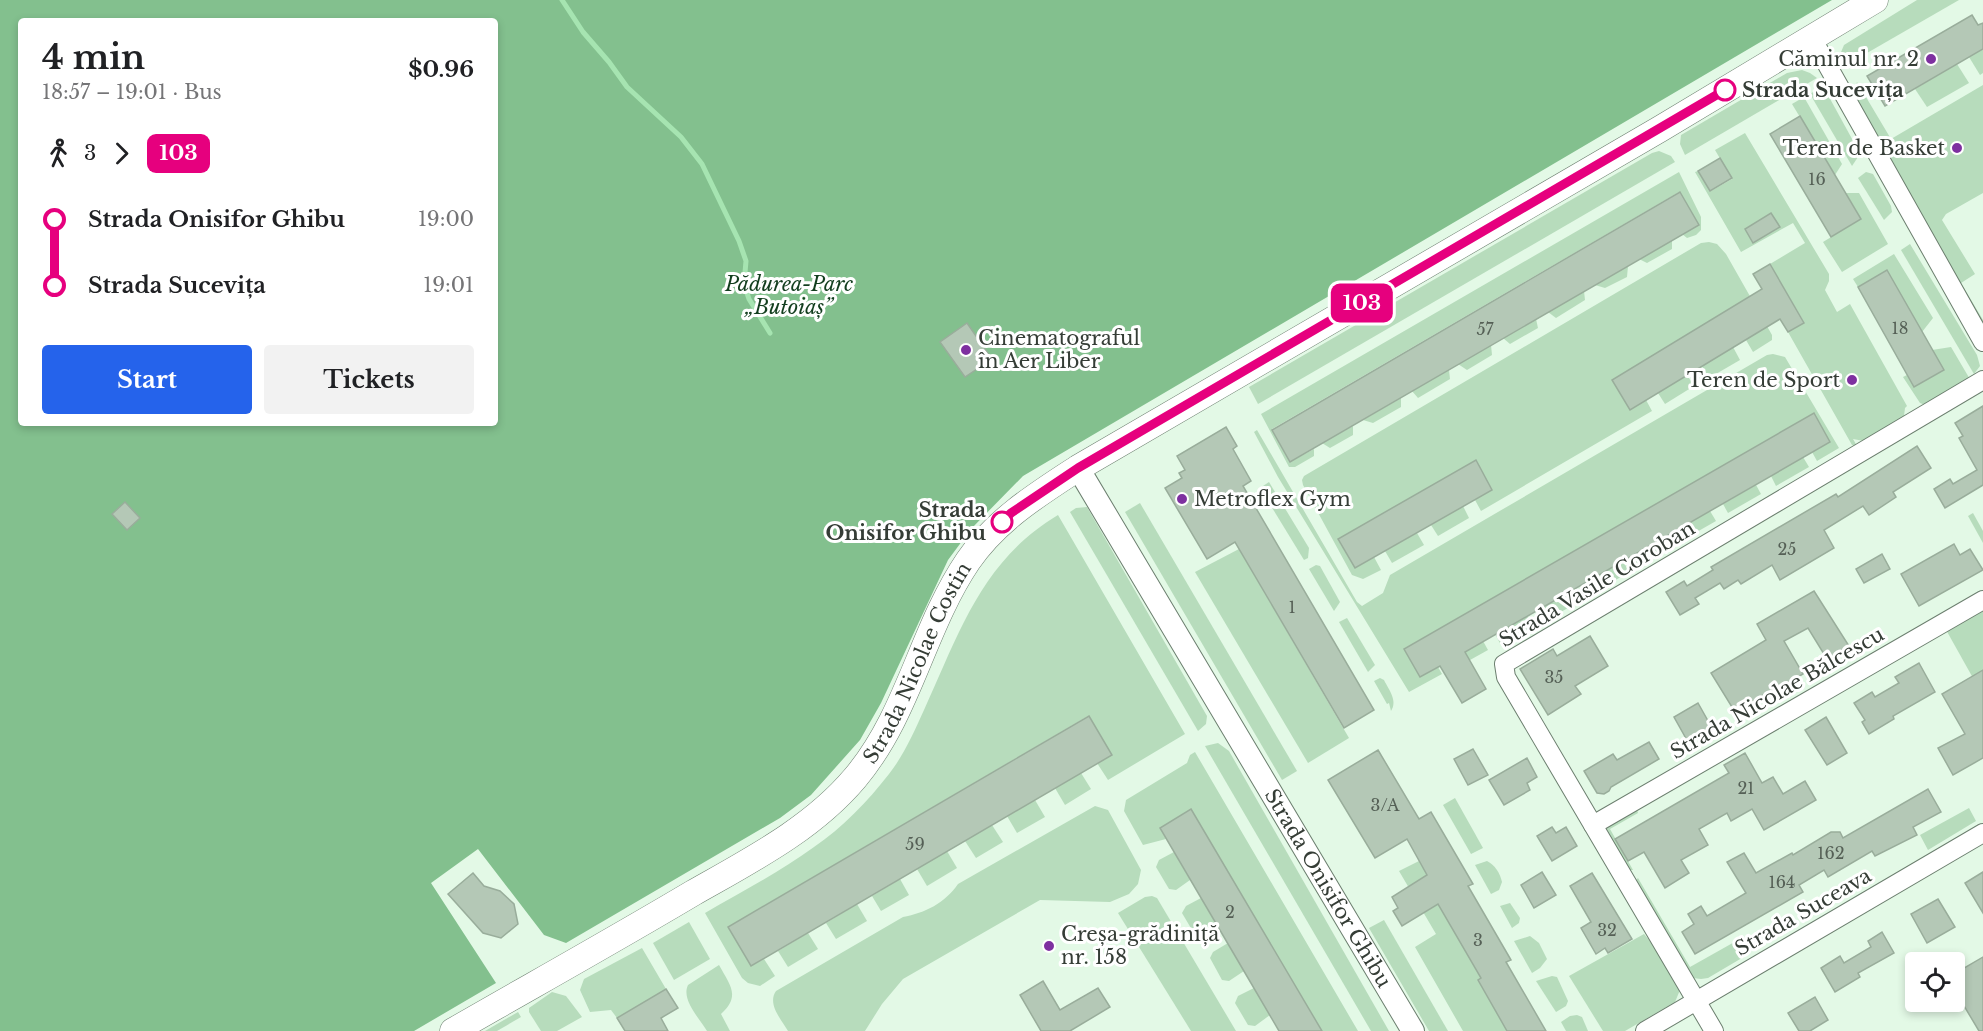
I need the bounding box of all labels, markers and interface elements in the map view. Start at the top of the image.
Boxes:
text: 4 min [42,37,145,78]
place label: Căminul nr. 2 [1778,47,1919,71]
marker: Căminul nr. 2 [1924,52,1938,66]
text: $0.96 [408,56,474,83]
place label: Strada Sucevița [1742,78,1904,103]
marker: Strada Sucevița [1714,79,1736,101]
text: 18:57 – 19:01 · Bus [42,80,222,104]
place label: Teren de Basket [1783,136,1945,160]
icon: walk [42,137,75,170]
icon: forward [105,137,138,170]
text: 103 [159,140,198,166]
text: 3 [84,141,96,165]
marker: Teren de Basket [1950,141,1964,155]
house number: 16 [1808,169,1826,189]
text: Strada Onisifor Ghibu [88,206,345,233]
text: 19:00 [418,207,474,231]
text: Strada Sucevița [88,272,266,299]
park label: Pădurea-Parc „Butoiaș” [724,272,853,319]
text: 19:01 [423,273,474,297]
line badge: 103 [1328,284,1396,322]
text: 103 [1343,290,1381,316]
house number: 18 [1892,318,1908,338]
house number: 57 [1476,319,1495,339]
place label: Cinematograful în Aer Liber [978,326,1140,373]
marker: Cinematograful în Aer Liber [959,343,973,357]
button: Start [42,345,252,414]
button: Tickets [264,345,474,414]
place label: Teren de Sport [1687,368,1840,392]
marker: Teren de Sport [1845,373,1859,387]
place label: Metroflex Gym [1194,487,1351,511]
marker: Metroflex Gym [1175,492,1189,506]
place label: Strada Onisifor Ghibu [825,498,987,545]
marker: Strada Onisifor Ghibu [991,511,1013,533]
street label: Strada Vasile Coroban [1495,516,1699,652]
house number: 25 [1778,539,1796,559]
street label: Strada Nicolae Costin [858,557,976,768]
house number: 1 [1288,597,1296,617]
street label: Strada Nicolae Bălcescu [1666,622,1888,764]
house number: 35 [1545,667,1563,687]
house number: 21 [1738,778,1755,798]
street label: Strada Onisifor Ghibu [1260,785,1396,992]
house number: 3/A [1371,795,1400,815]
house number: 59 [905,834,925,854]
house number: 162 [1817,843,1845,863]
street label: Strada Suceava [1731,863,1876,961]
house number: 164 [1769,872,1795,892]
house number: 2 [1225,902,1235,922]
house number: 32 [1597,920,1617,940]
place label: Creșa-grădiniță nr. 158 [1061,922,1220,969]
house number: 3 [1473,930,1483,950]
marker: Creșa-grădiniță nr. 158 [1042,939,1056,953]
map controls [1905,952,1965,1012]
button: locate [1905,952,1965,1012]

